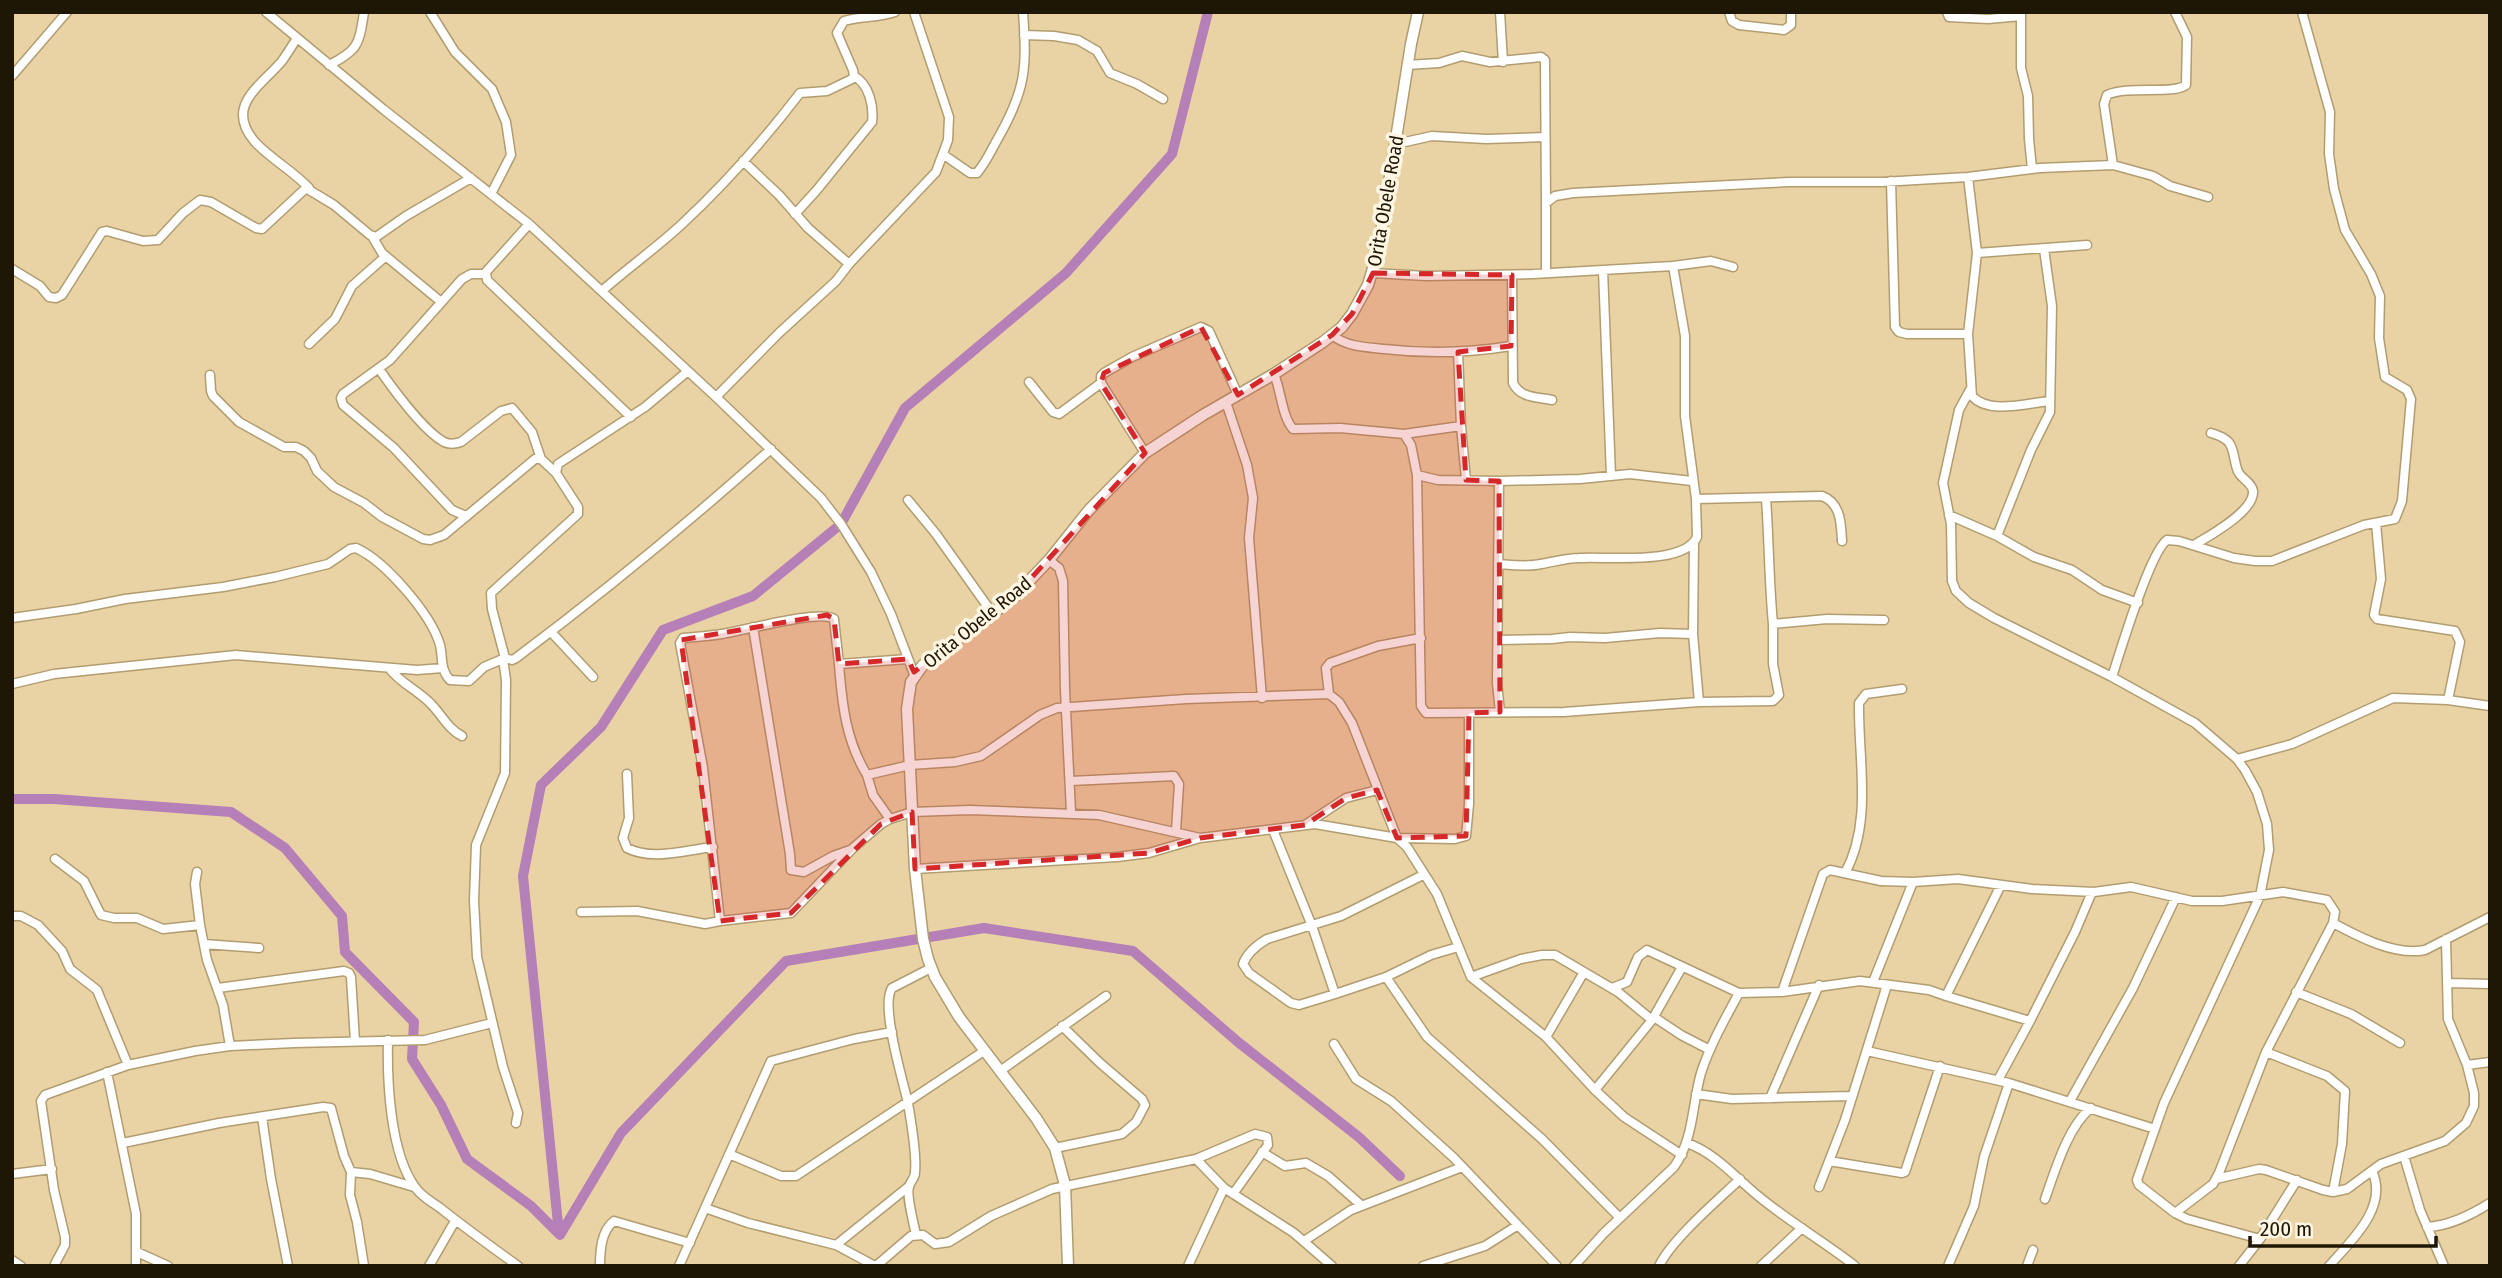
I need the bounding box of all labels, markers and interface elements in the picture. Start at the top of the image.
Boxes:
street label: Orita Obele Road [1363,134,1408,268]
street label: Orita Obele Road [918,572,1036,673]
scale bar [2250,1204,2436,1248]
text: 200 m [2260,1216,2312,1242]

